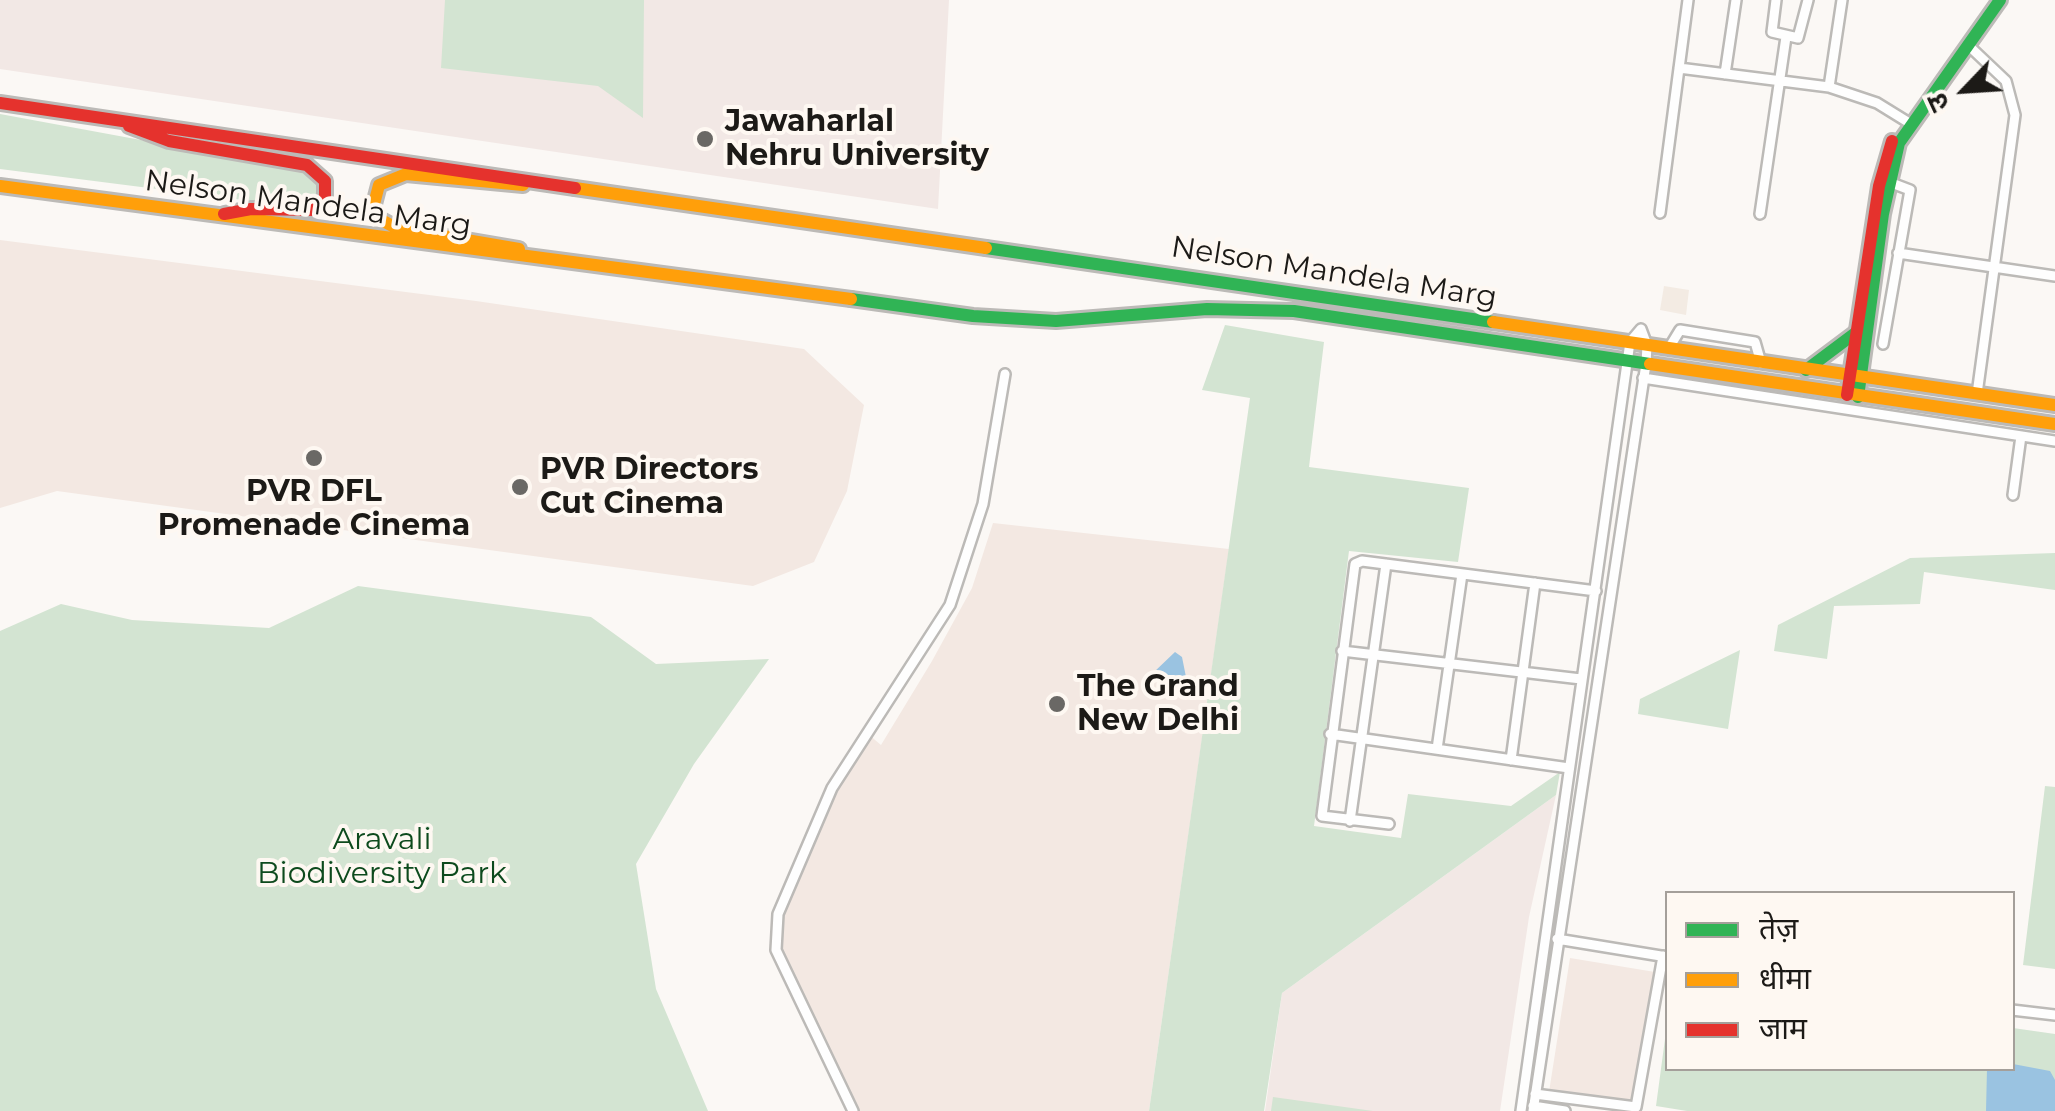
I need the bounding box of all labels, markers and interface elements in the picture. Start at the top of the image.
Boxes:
north arrow [1915,40,2015,140]
text: उ [1919,88,1957,117]
place label: Jawaharlal Nehru University [725,104,989,174]
marker: Jawaharlal Nehru University [694,128,716,150]
street label: Nelson Mandela Marg [142,163,474,245]
street label: Nelson Mandela Marg [1168,229,1500,317]
marker: PVR DFL Promenade Cinema [303,447,325,469]
place label: PVR Directors Cut Cinema [540,452,758,522]
place label: PVR DFL Promenade Cinema [158,474,470,544]
marker: PVR Directors Cut Cinema [509,476,531,498]
place label: The Grand New Delhi [1077,669,1239,740]
marker: The Grand New Delhi [1046,693,1068,715]
park label: Aravali Biodiversity Park [257,822,507,892]
legend [1665,891,2015,1071]
text: तेज़ [1759,910,1798,947]
text: धीमा [1759,960,1811,997]
text: जाम [1759,1010,1807,1047]

